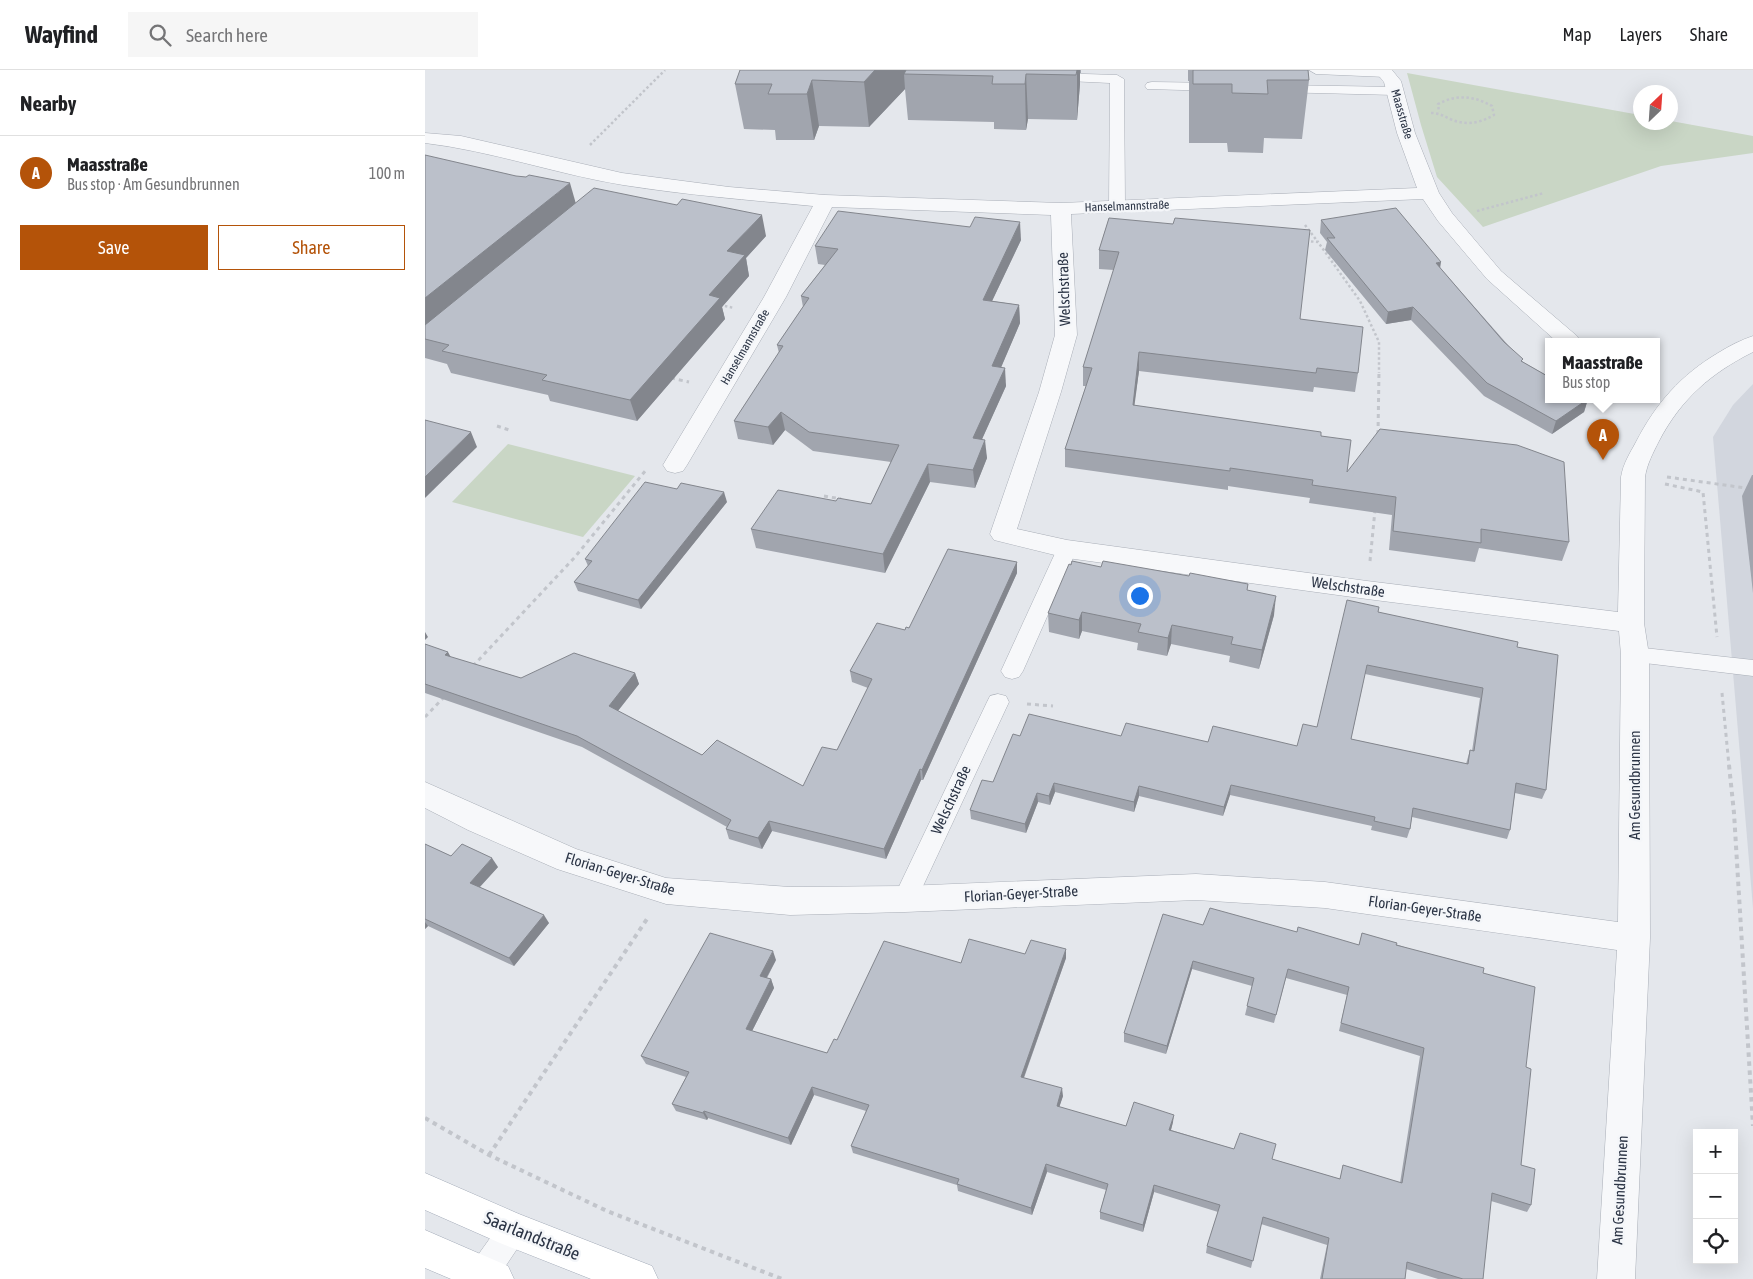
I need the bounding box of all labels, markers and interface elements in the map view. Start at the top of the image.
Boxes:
search box [128,12,478,57]
text: Wayfind [25,21,98,48]
icon: search [146,21,174,49]
text: Search here [186,24,268,46]
text: Map [1562,24,1591,45]
text: Layers [1619,24,1662,45]
text: Share [1690,24,1728,45]
north arrow [1633,85,1678,130]
street label: Maasstraße [1388,88,1416,140]
text: Nearby [20,91,76,115]
text: Maasstraße [67,153,148,175]
text: A [32,164,40,182]
text: 100 m [369,164,405,182]
text: Bus stop · Am Gesundbrunnen [67,175,240,193]
street label: Hanselmannstraße [1084,198,1170,214]
button: Save [20,225,208,270]
button: Share [218,225,405,270]
street label: Welschstraße [1054,252,1073,326]
street label: Hanselmannstraße [718,307,772,387]
popup [1545,338,1660,403]
text: Maasstraße [1562,351,1643,373]
text: Bus stop [1562,373,1610,391]
pin: A [1587,419,1619,460]
street label: Welschstraße [1310,573,1386,600]
your location [1127,583,1153,609]
street label: Am Gesundbrunnen [1626,730,1643,840]
street label: Welschstraße [927,763,974,837]
street label: Florian-Geyer-Straße [563,849,677,898]
street label: Florian-Geyer-Straße [964,882,1079,905]
street label: Florian-Geyer-Straße [1367,892,1483,925]
map controls [1693,1129,1738,1264]
button: + [1693,1129,1738,1174]
street label: Am Gesundbrunnen [1608,1135,1631,1245]
button: − [1693,1174,1738,1219]
street label: Saarlandstraße [481,1207,583,1264]
button: locate [1693,1219,1738,1264]

